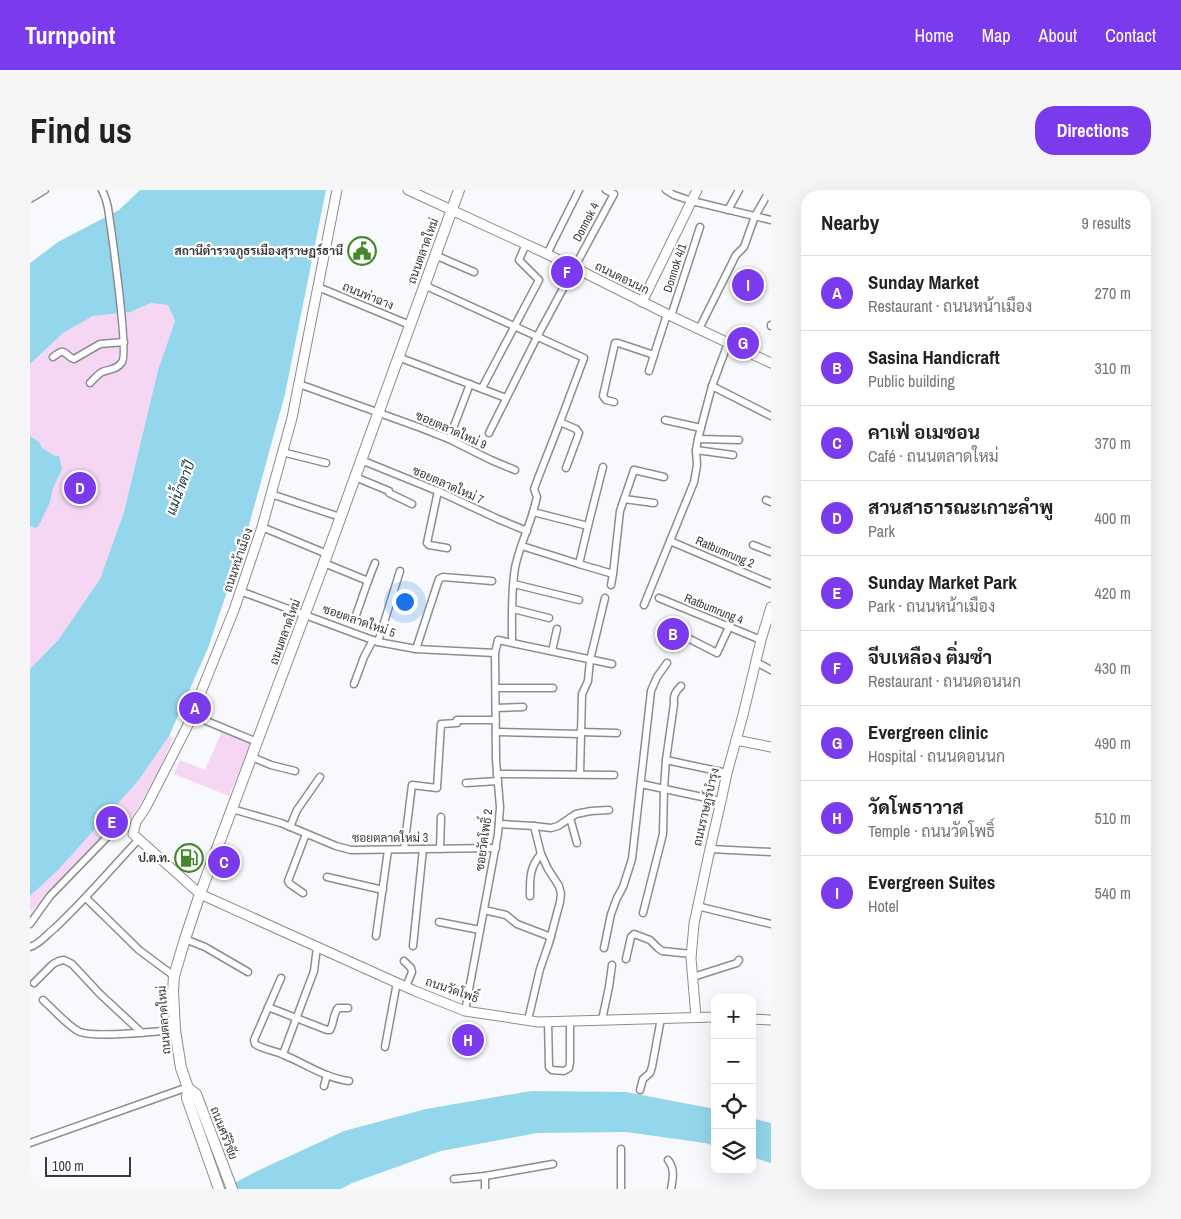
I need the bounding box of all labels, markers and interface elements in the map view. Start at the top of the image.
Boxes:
text: Turnpoint [25,19,115,51]
text: Home [914,23,954,48]
text: Map [982,23,1011,48]
text: About [1039,23,1077,48]
text: Contact [1105,23,1156,48]
button: Directions [1035,106,1151,155]
text: Find us [30,107,132,154]
street label: Donnok 4 [569,199,603,244]
text: Nearby [821,208,879,237]
text: 9 results [1081,212,1131,234]
street label: ถนนตลาดใหม่ [404,216,442,286]
public building icon: สถานีตำรวจภูธรเมืองสุราษฏร์ธานี [347,236,377,266]
street label: Donnok 4/1 [660,241,691,294]
place label: สถานีตำรวจภูธรเมืองสุราษฏร์ธานี [175,243,343,259]
pin: F [551,253,583,291]
street label: ถนนดอนนก [592,258,652,298]
pin: I [732,266,764,304]
text: Sunday Market [868,269,979,295]
street label: ถนนท่าฉาง [340,278,396,314]
text: A [832,282,842,304]
text: 270 m [1095,282,1131,304]
text: Restaurant · ถนนหน้าเมือง [868,295,1032,317]
pin: G [727,324,759,362]
text: Sasina Handicraft [868,344,1000,370]
text: B [832,357,842,379]
text: 310 m [1095,357,1131,379]
text: Public building [868,370,955,392]
street label: ซอยตลาดใหม่ 9 [413,407,489,453]
text: คาเฟ่ อเมซอน [868,419,980,445]
text: C [832,432,842,454]
text: 370 m [1095,432,1131,454]
text: Café · ถนนตลาดใหม่ [868,445,999,467]
water label: แม่น้ำตาปี [159,456,199,518]
street label: ซอยตลาดใหม่ 7 [410,462,487,508]
pin: D [64,469,96,507]
text: สวนสาธารณะเกาะลำพู [868,494,1053,520]
text: D [832,507,842,529]
text: 400 m [1095,507,1131,529]
text: Park [868,520,895,542]
street label: ถนนหน้าเมือง [220,526,256,594]
street label: Ratbumrung 2 [693,532,757,572]
text: Sunday Market Park [868,569,1017,595]
text: E [833,582,841,604]
text: 420 m [1095,582,1131,604]
your location [392,589,418,615]
street label: Ratbumrung 4 [682,590,746,628]
text: Park · ถนนหน้าเมือง [868,595,995,617]
street label: ถนนตลาดใหม่ [266,597,304,667]
street label: ซอยตลาดใหม่ 5 [320,601,398,641]
pin: B [657,615,689,653]
text: จีบเหลือง ติ่มซำ [868,644,992,670]
text: F [833,657,841,679]
text: 430 m [1095,657,1131,679]
text: Restaurant · ถนนดอนนก [868,670,1021,692]
pin: A [179,689,211,727]
text: Evergreen clinic [868,719,988,745]
text: G [832,732,842,754]
text: 490 m [1095,732,1131,754]
text: Hospital · ถนนดอนนก [868,745,1005,767]
street label: ถนนราษฎร์บำรุง [689,766,724,848]
text: วัดโพธาวาส [868,794,964,820]
pin: E [96,803,128,841]
street label: ซอยวัดโพธิ์ 2 [468,807,496,872]
text: H [832,807,842,829]
text: 510 m [1095,807,1131,829]
text: Temple · ถนนวัดโพธิ์ [868,820,995,842]
street label: ซอยตลาดใหม่ 3 [352,830,428,846]
fuel station icon: ป.ต.ท. [174,843,204,873]
pin: C [208,843,240,881]
place label: ป.ต.ท. [138,850,170,866]
text: Evergreen Suites [868,869,995,895]
text: I [835,882,839,904]
text: 540 m [1095,882,1131,904]
text: Hotel [868,895,899,917]
street label: ถนนวัดโพธิ์ [423,970,482,1007]
street label: ถนนตลาดใหม่ [154,985,174,1055]
map controls [711,994,756,1174]
button: + [711,994,756,1039]
pin: H [452,1021,484,1059]
button: − [711,1039,756,1084]
button: locate [711,1084,756,1129]
street label: ถนนศรีวิชัย [207,1104,241,1162]
button: layers [711,1129,756,1174]
scale bar [45,1154,131,1177]
text: 100 m [52,1157,84,1175]

